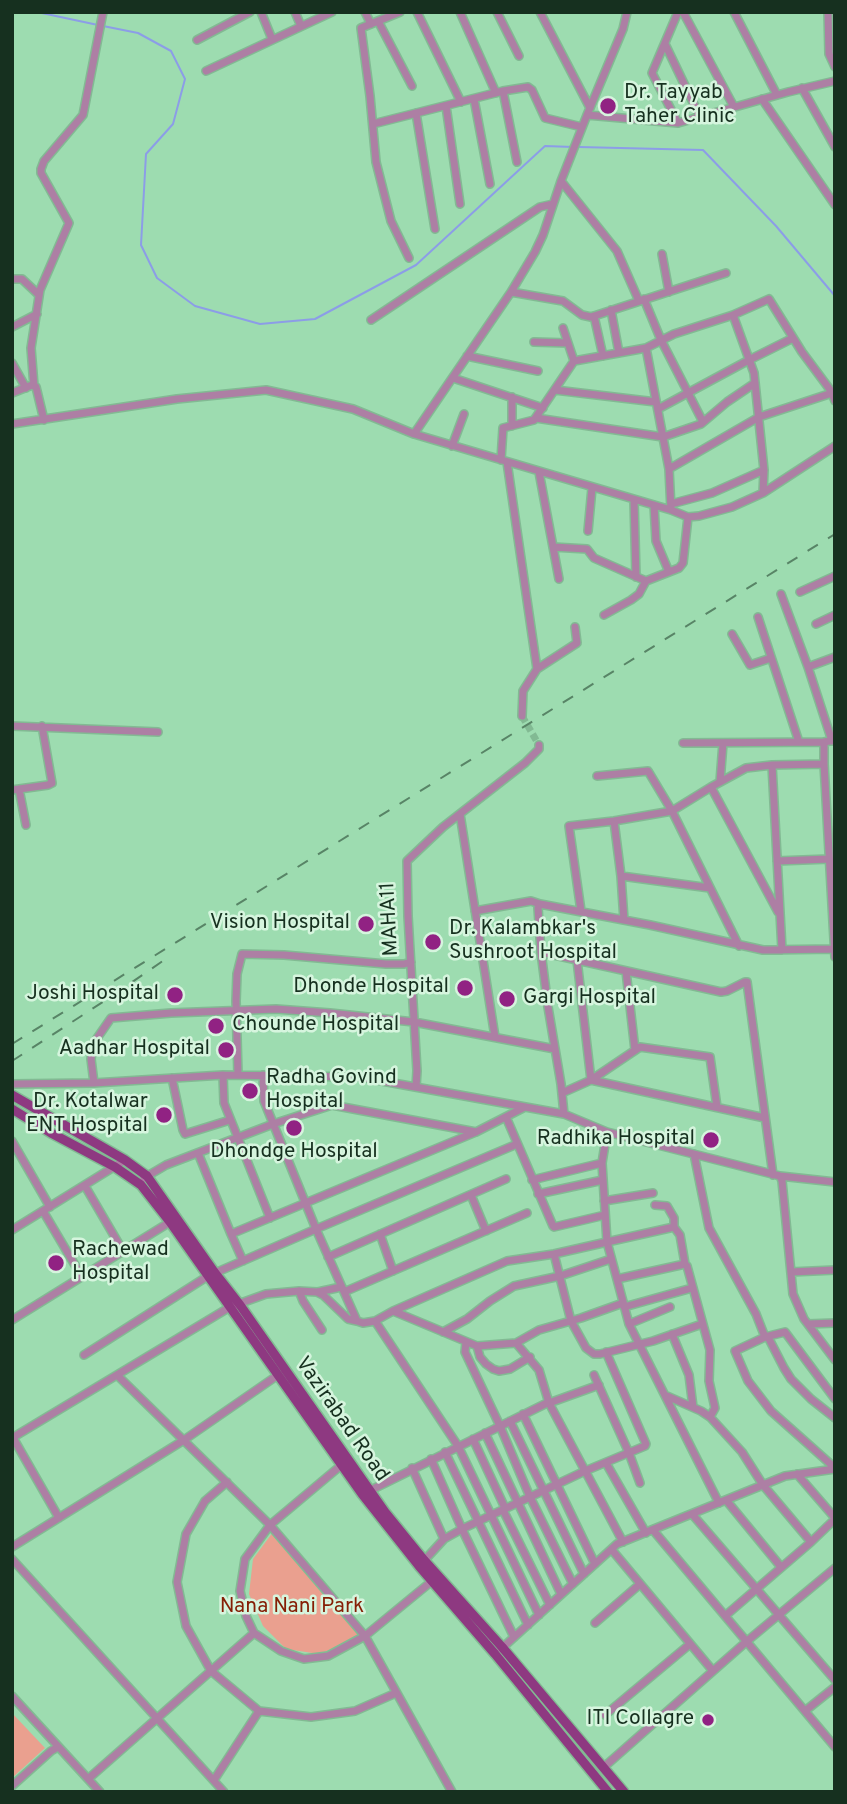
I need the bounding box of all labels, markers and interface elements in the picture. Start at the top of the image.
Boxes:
place label: Dr. Tayyab Taher Clinic [624,81,735,131]
marker: Dr. Tayyab Taher Clinic [598,96,618,116]
street label: MAHA11 [376,881,406,957]
place label: Vision Hospital [210,911,350,937]
marker: Vision Hospital [356,914,376,934]
place label: Dr. Kalambkar's Sushroot Hospital [449,917,617,967]
marker: Dr. Kalambkar's Sushroot Hospital [423,932,443,952]
place label: Dhonde Hospital [293,975,449,1001]
marker: Dhonde Hospital [455,978,475,998]
place label: Joshi Hospital [27,982,159,1008]
marker: Joshi Hospital [165,985,185,1005]
place label: Gargi Hospital [523,986,656,1012]
marker: Gargi Hospital [497,989,517,1009]
place label: Chounde Hospital [232,1013,399,1039]
marker: Chounde Hospital [206,1016,226,1036]
place label: Aadhar Hospital [59,1037,210,1063]
marker: Aadhar Hospital [216,1040,236,1060]
place label: Radha Govind Hospital [266,1066,397,1116]
marker: Radha Govind Hospital [240,1081,260,1101]
place label: Dr. Kotalwar ENT Hospital [26,1090,148,1140]
marker: Dr. Kotalwar ENT Hospital [154,1105,174,1125]
marker: Dhondge Hospital [284,1118,304,1138]
place label: Radhika Hospital [537,1127,695,1153]
marker: Radhika Hospital [701,1130,721,1150]
place label: Dhondge Hospital [210,1140,378,1166]
place label: Rachewad Hospital [72,1238,169,1288]
marker: Rachewad Hospital [46,1253,66,1273]
street label: Vazirabad Road [289,1353,393,1487]
park label: Nana Nani Park [220,1595,364,1621]
place label: ITI Collagre [586,1707,694,1733]
marker: ITI Collagre [700,1712,716,1728]

